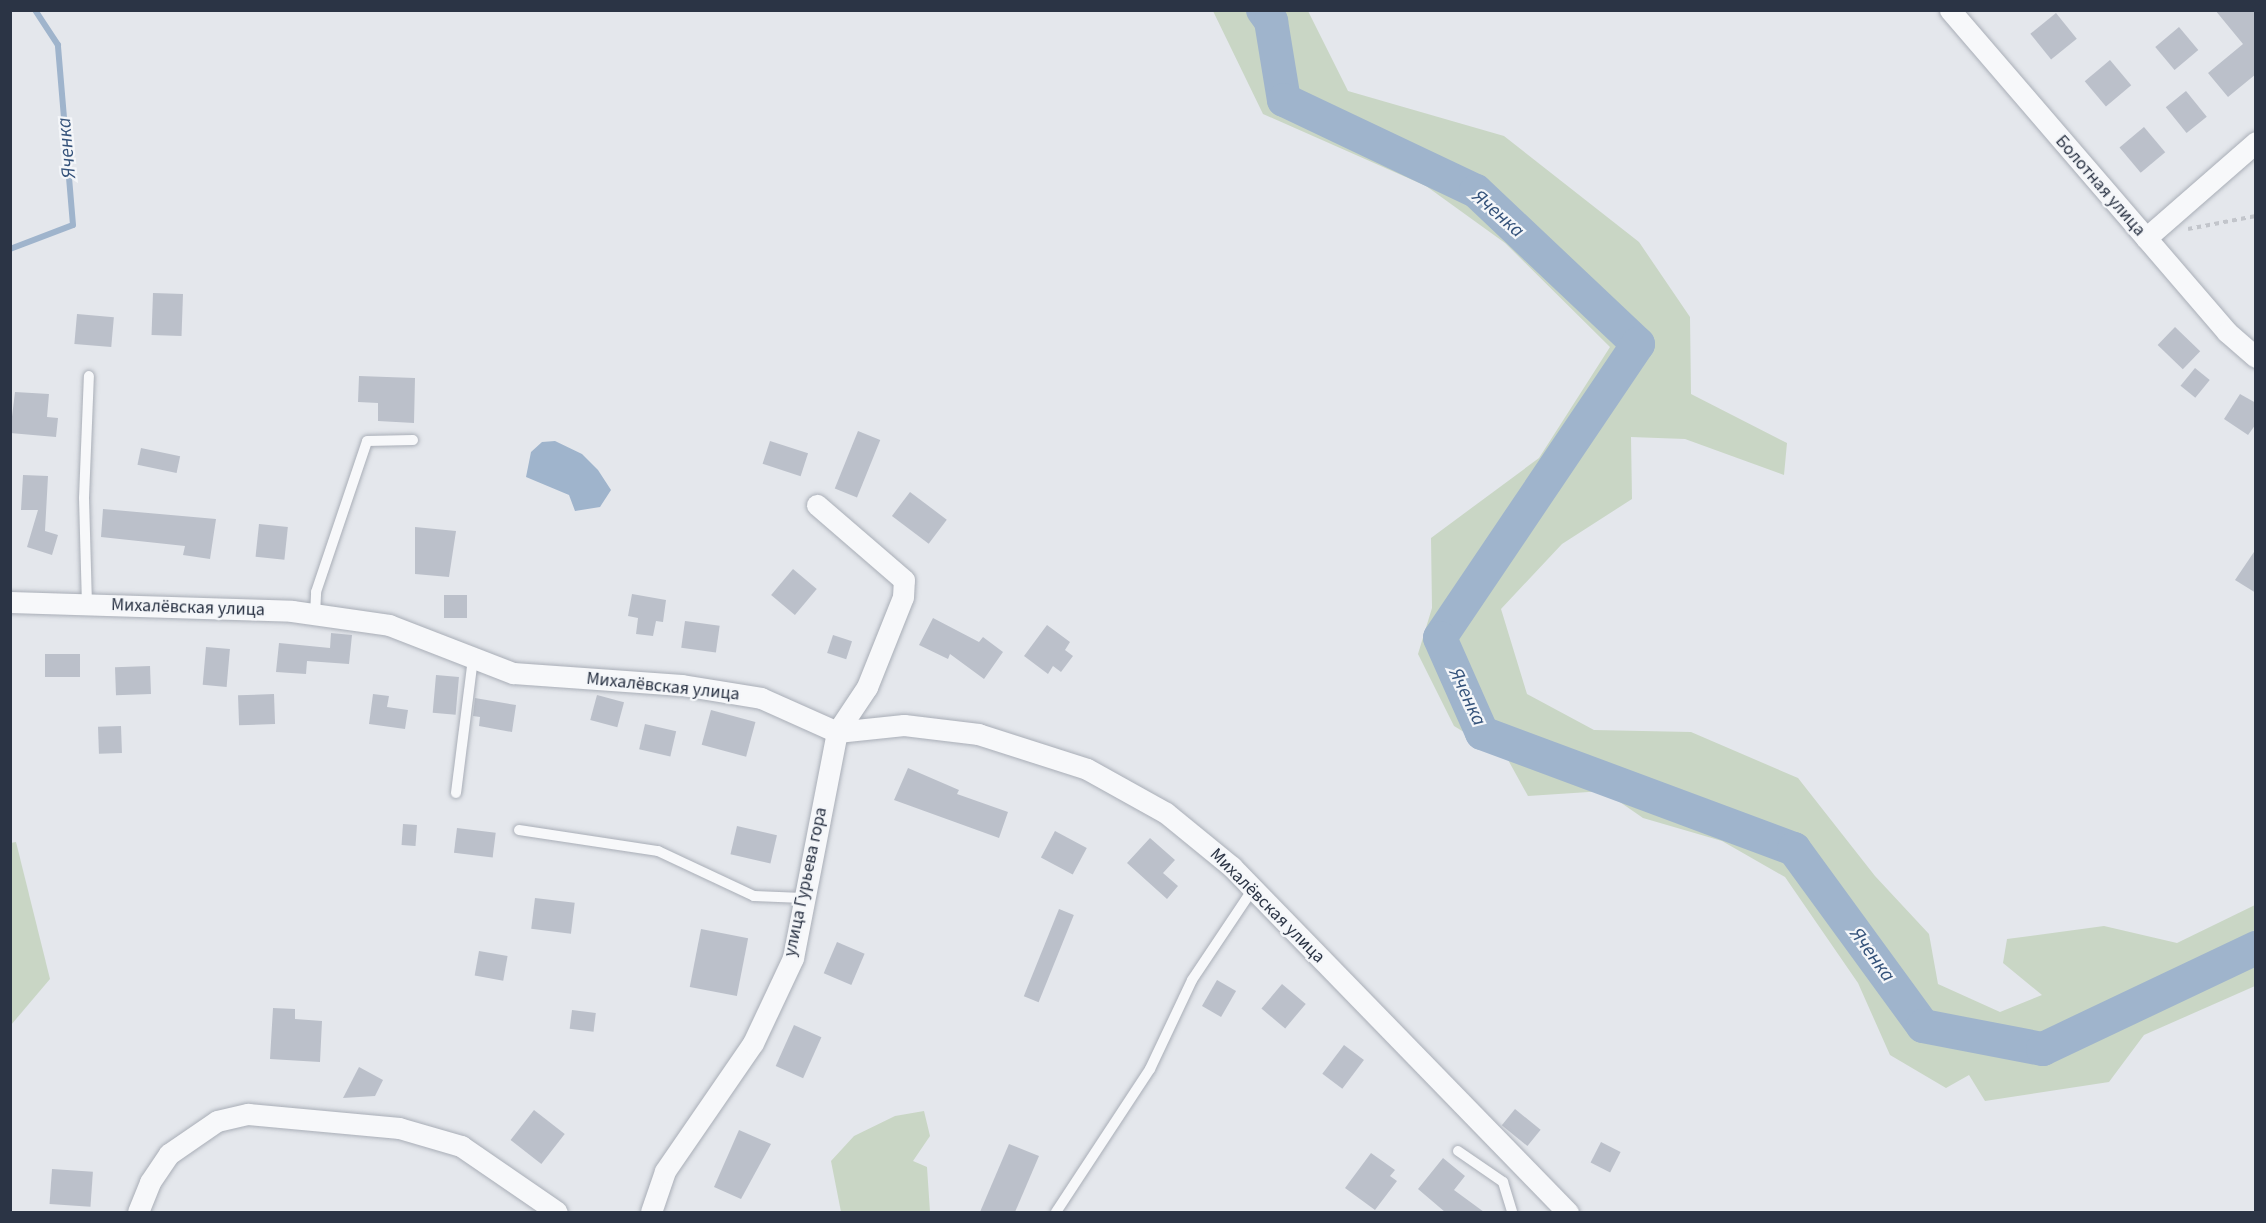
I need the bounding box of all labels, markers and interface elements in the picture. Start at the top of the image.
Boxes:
water label: Яченка [52,117,82,179]
street label: Болотная улица [2050,131,2150,241]
water label: Яченка [1467,185,1529,243]
street label: Михалёвская улица [111,595,265,621]
water label: Яченка [1443,664,1491,730]
street label: Михалёвская улица [585,668,741,706]
street label: улица Гурьева гора [780,805,832,959]
street label: Михалёвская улица [1205,844,1329,968]
water label: Яченка [1844,923,1900,987]

